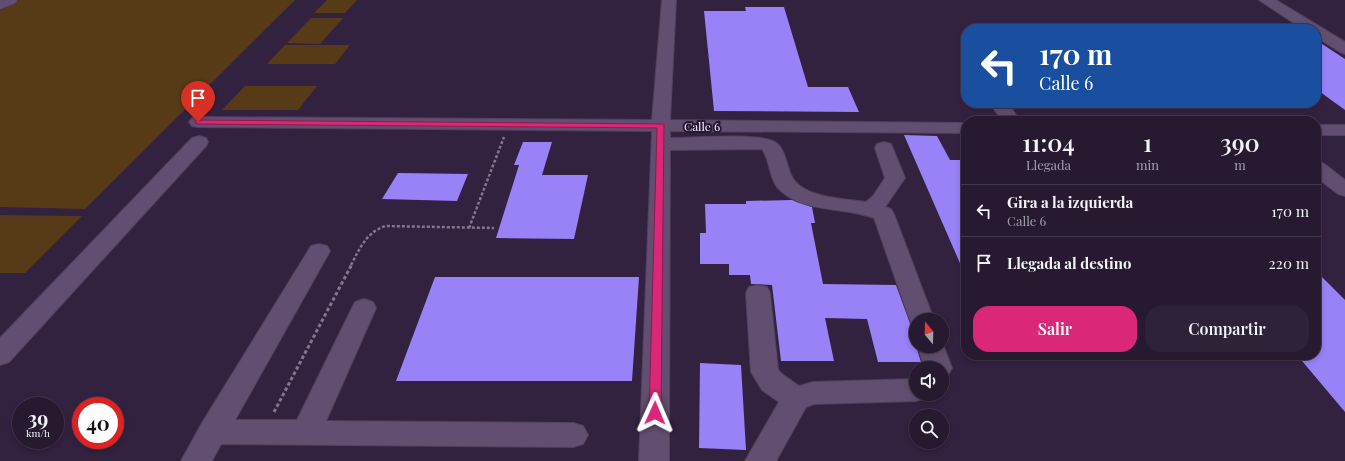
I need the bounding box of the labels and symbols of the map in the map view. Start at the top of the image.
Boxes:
pin [181,81,215,122]
street label: Calle 6 [684,118,720,134]
north arrow [909,313,949,353]
position arrow [634,392,676,434]
speed limit sign: 40 [72,397,124,449]

